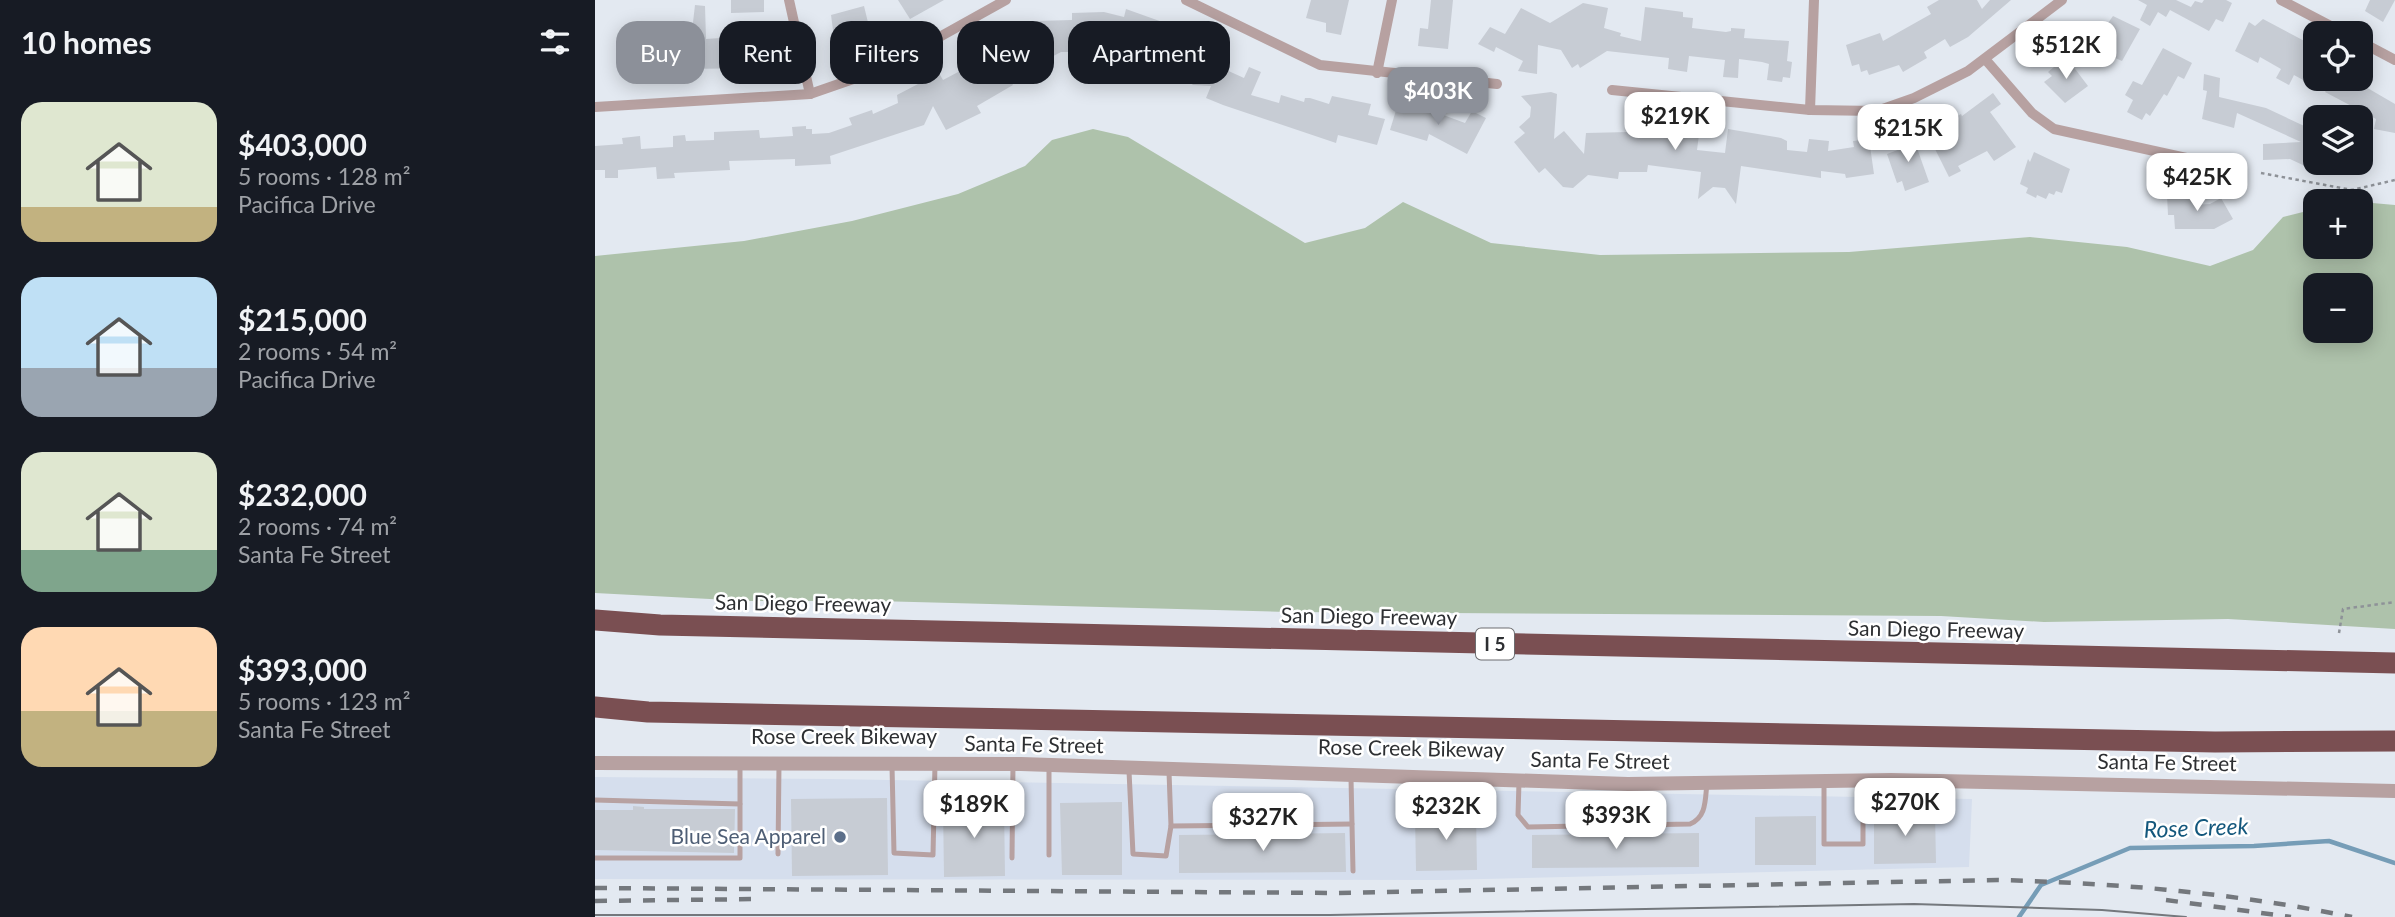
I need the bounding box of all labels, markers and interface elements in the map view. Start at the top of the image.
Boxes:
chip: Buy [616,21,705,84]
chip: Rent [719,21,816,84]
chip: Filters [830,21,943,84]
chip: New [957,21,1054,84]
chip: Apartment [1068,21,1230,84]
map controls [2303,21,2373,343]
button: locate [2303,21,2373,91]
pin: $512K [2017,22,2115,81]
icon: filters [536,23,574,61]
text: 10 homes [21,24,152,60]
text: $512K [2031,30,2101,58]
pin: $403K [1389,68,1487,127]
text: $403K [1403,76,1473,104]
pin: $219K [1626,92,1724,152]
text: $219K [1640,101,1710,129]
pin: $215K [1859,104,1957,164]
button: layers [2303,105,2373,175]
text: $215K [1873,113,1943,141]
text: $403,000 [238,126,367,162]
icon: home [77,130,161,214]
pin: $425K [2148,154,2246,213]
text: 5 rooms · 128 m² [238,162,410,190]
text: $425K [2162,162,2232,190]
button: + [2303,189,2373,259]
text: Pacifica Drive [238,190,376,218]
button: − [2303,273,2373,343]
text: $215,000 [238,301,367,337]
icon: home [77,305,161,389]
text: 2 rooms · 54 m² [238,337,397,365]
text: Pacifica Drive [238,365,376,393]
text: $232,000 [238,476,367,512]
icon: home [77,480,161,564]
text: 2 rooms · 74 m² [238,512,397,540]
text: Santa Fe Street [238,540,391,568]
street label: San Diego Freeway [715,588,892,617]
street label: San Diego Freeway [1281,601,1458,630]
street label: San Diego Freeway [1848,614,2025,643]
road number: I 5 [1476,628,1514,660]
text: $393,000 [238,651,367,687]
icon: home [77,655,161,739]
text: 5 rooms · 123 m² [238,687,410,715]
text: Santa Fe Street [238,715,391,743]
street label: Rose Creek Bikeway [751,723,937,748]
street label: Santa Fe Street [964,730,1104,757]
street label: Rose Creek Bikeway [1318,733,1504,762]
street label: Santa Fe Street [1530,746,1670,773]
street label: Santa Fe Street [2097,748,2237,775]
pin: $270K [1856,778,1954,838]
pin: $189K [925,780,1023,840]
pin: $232K [1397,782,1495,842]
text: $270K [1870,787,1940,815]
text: $189K [939,789,1009,817]
text: $232K [1411,791,1481,819]
pin: $393K [1567,792,1665,851]
pin: $327K [1214,794,1312,853]
text: $393K [1581,800,1651,828]
text: $327K [1228,802,1298,830]
water label: Rose Creek [2143,811,2250,843]
place label: Blue Sea Apparel [671,823,826,848]
marker: Blue Sea Apparel [832,829,848,845]

